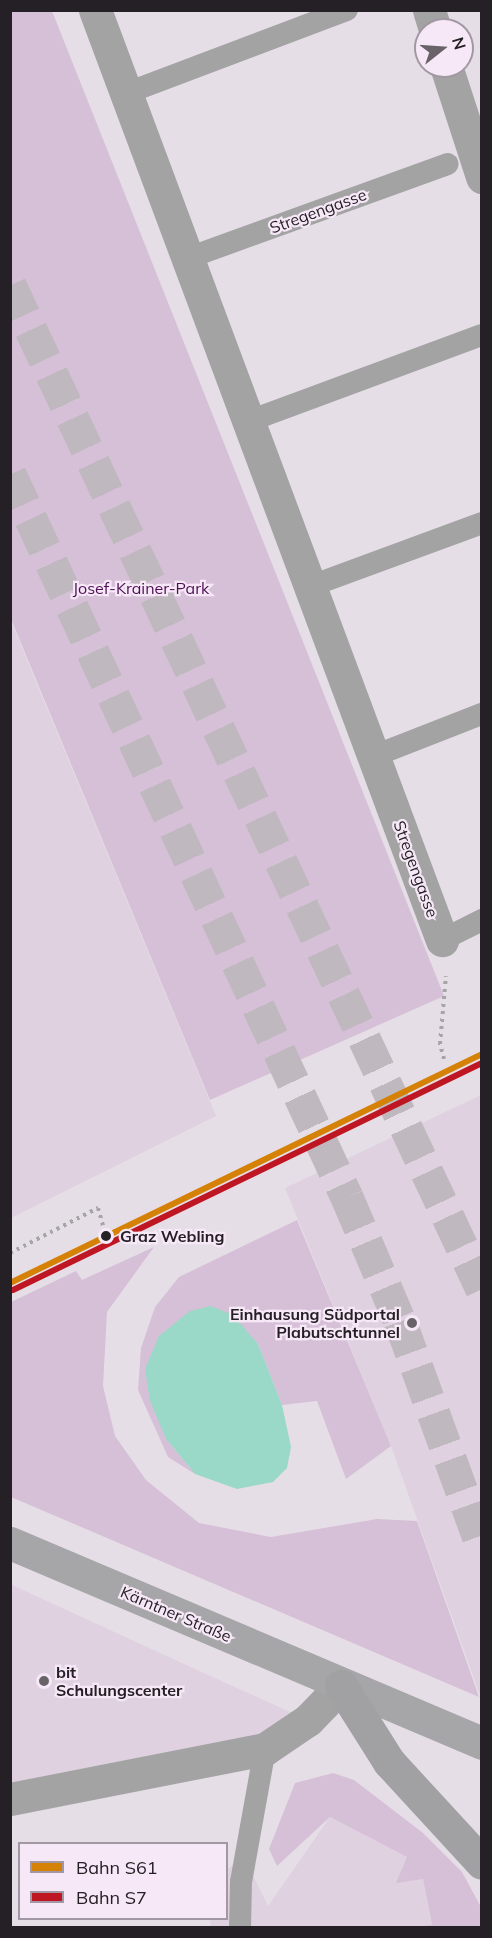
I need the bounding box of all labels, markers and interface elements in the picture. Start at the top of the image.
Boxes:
north arrow [414,18,474,78]
text: N [448,35,471,52]
street label: Stregengasse [267,185,369,237]
park label: Josef-Krainer-Park [73,578,209,598]
street label: Stregengasse [390,818,442,920]
place label: Graz Webling [120,1226,224,1246]
marker: Graz Webling [97,1227,115,1245]
place label: Einhausung Südportal Plabutschtunnel [230,1304,400,1342]
marker: Einhausung Südportal Plabutschtunnel [405,1316,419,1330]
street label: Kärntner Straße [118,1582,234,1646]
place label: bit Schulungscenter [56,1662,182,1700]
marker: bit Schulungscenter [37,1674,51,1688]
legend [18,1842,228,1920]
text: Bahn S61 [76,1856,158,1879]
text: Bahn S7 [76,1886,147,1909]

